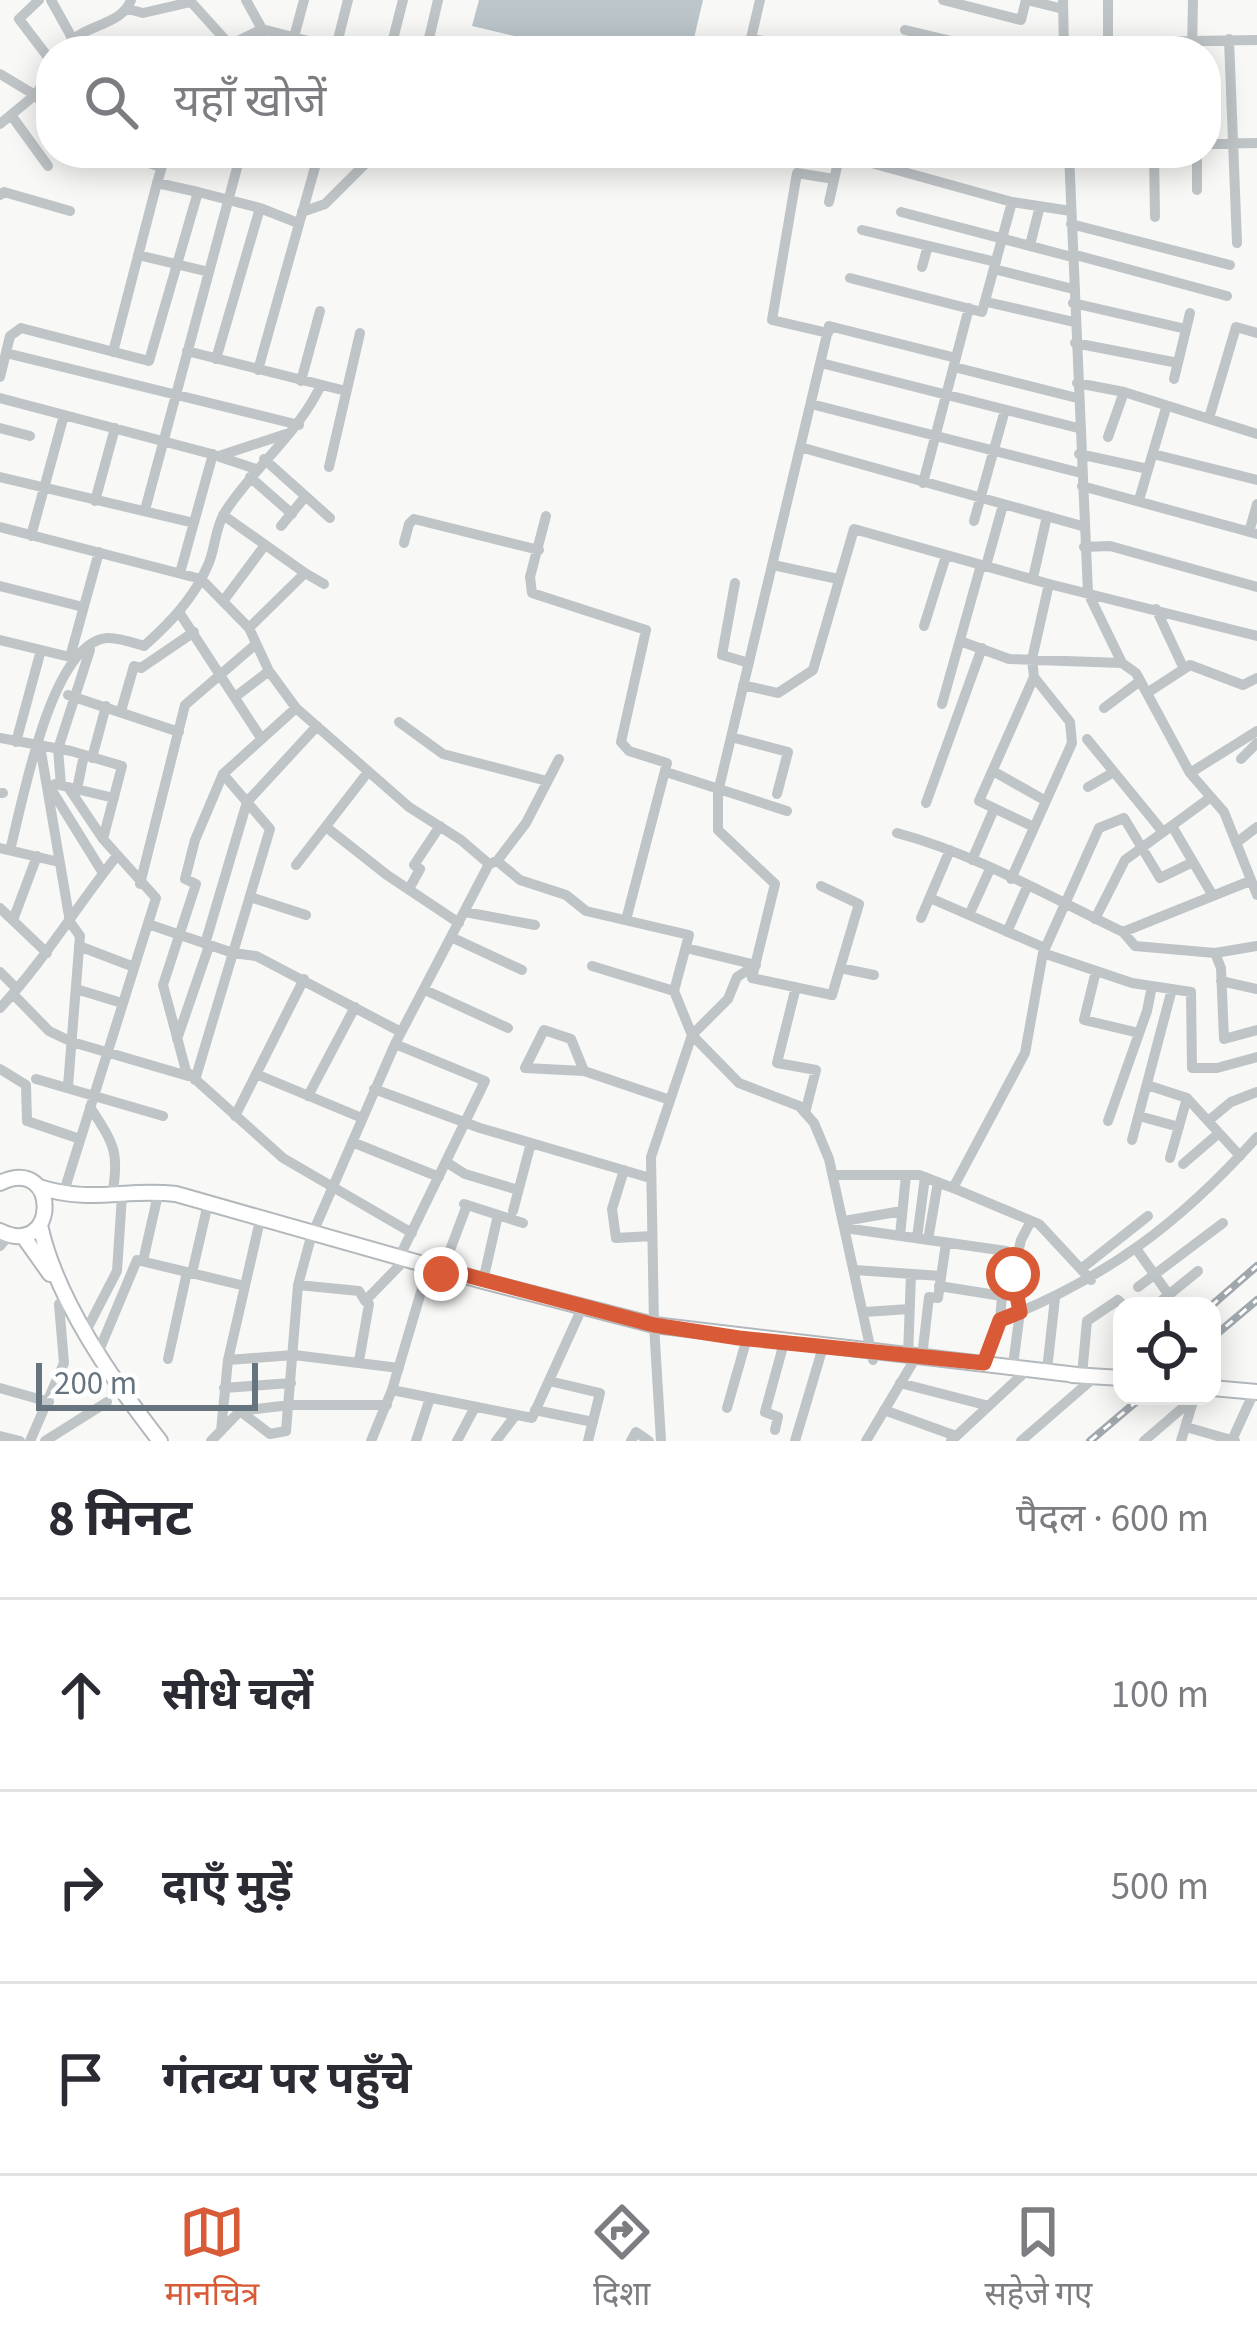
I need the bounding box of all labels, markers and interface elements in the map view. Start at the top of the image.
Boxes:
search box [36,36,1221,168]
icon: search [78,69,144,135]
text: यहाँ खोजें [174,70,327,134]
route end [414,1247,468,1301]
route start [986,1247,1040,1301]
map controls [1113,1297,1221,1405]
button: locate [1113,1297,1221,1405]
scale bar [36,1357,258,1410]
text: 200 m [54,1360,137,1407]
text: 8 मिनट [48,1483,192,1555]
text: पैदल · 600 m [1016,1491,1209,1547]
icon: ahead [48,1662,114,1728]
text: सीधे चलें [162,1663,313,1727]
text: 100 m [1111,1667,1209,1723]
icon: right [48,1854,114,1920]
text: दाएँ मुड़ें [162,1855,292,1919]
text: 500 m [1111,1859,1209,1915]
icon: arrive [48,2046,114,2112]
text: गंतव्य पर पहुँचे [162,2047,411,2111]
tab: मानचित्र [165,2199,259,2318]
tab: दिशा [589,2199,655,2318]
tab: सहेजे गए [984,2199,1092,2318]

